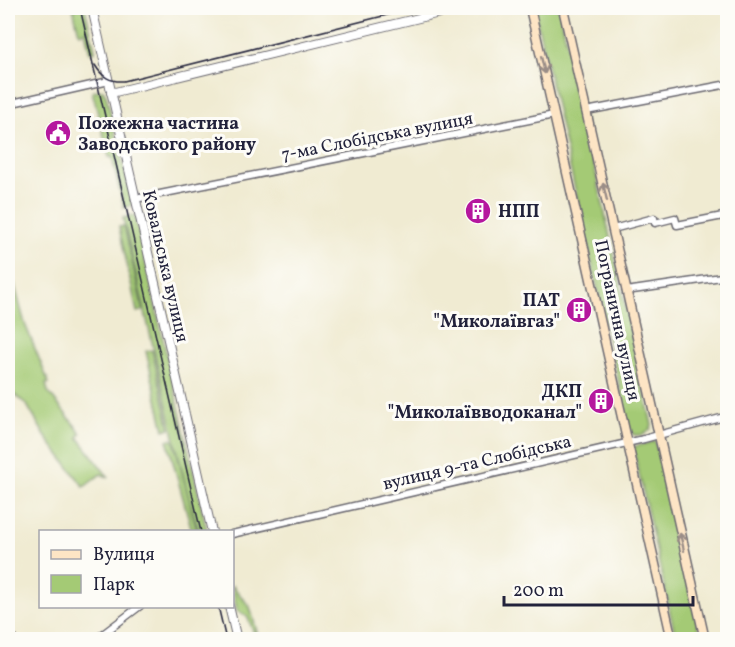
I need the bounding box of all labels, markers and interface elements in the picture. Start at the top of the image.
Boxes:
one-way arrow [538,54,549,74]
street label: 7-ма Слобідська вулиця [279,107,475,168]
place label: Пожежна частина Заводського району [78,112,256,158]
public building icon: Пожежна частина Заводського району [43,118,73,148]
one-way arrow [599,183,610,203]
street label: Ковальська вулиця [135,188,194,345]
building icon: НПП [463,196,493,226]
place label: НПП [498,200,540,225]
street label: Погранична вулиця [587,237,646,403]
place label: ПАТ "Миколаївгаз" [433,289,560,335]
building icon: ПАТ "Миколаївгаз" [564,295,594,325]
place label: ДКП "Миколаївводоканал" [388,380,582,426]
building icon: ДКП "Миколаївводоканал" [586,386,616,416]
street label: вулиця 9-та Слобідська [381,430,574,497]
legend [39,530,234,608]
one-way arrow [676,532,688,551]
text: Вулиця [93,543,155,568]
scale bar [504,569,693,607]
text: Парк [93,573,135,598]
text: 200 m [513,579,564,604]

